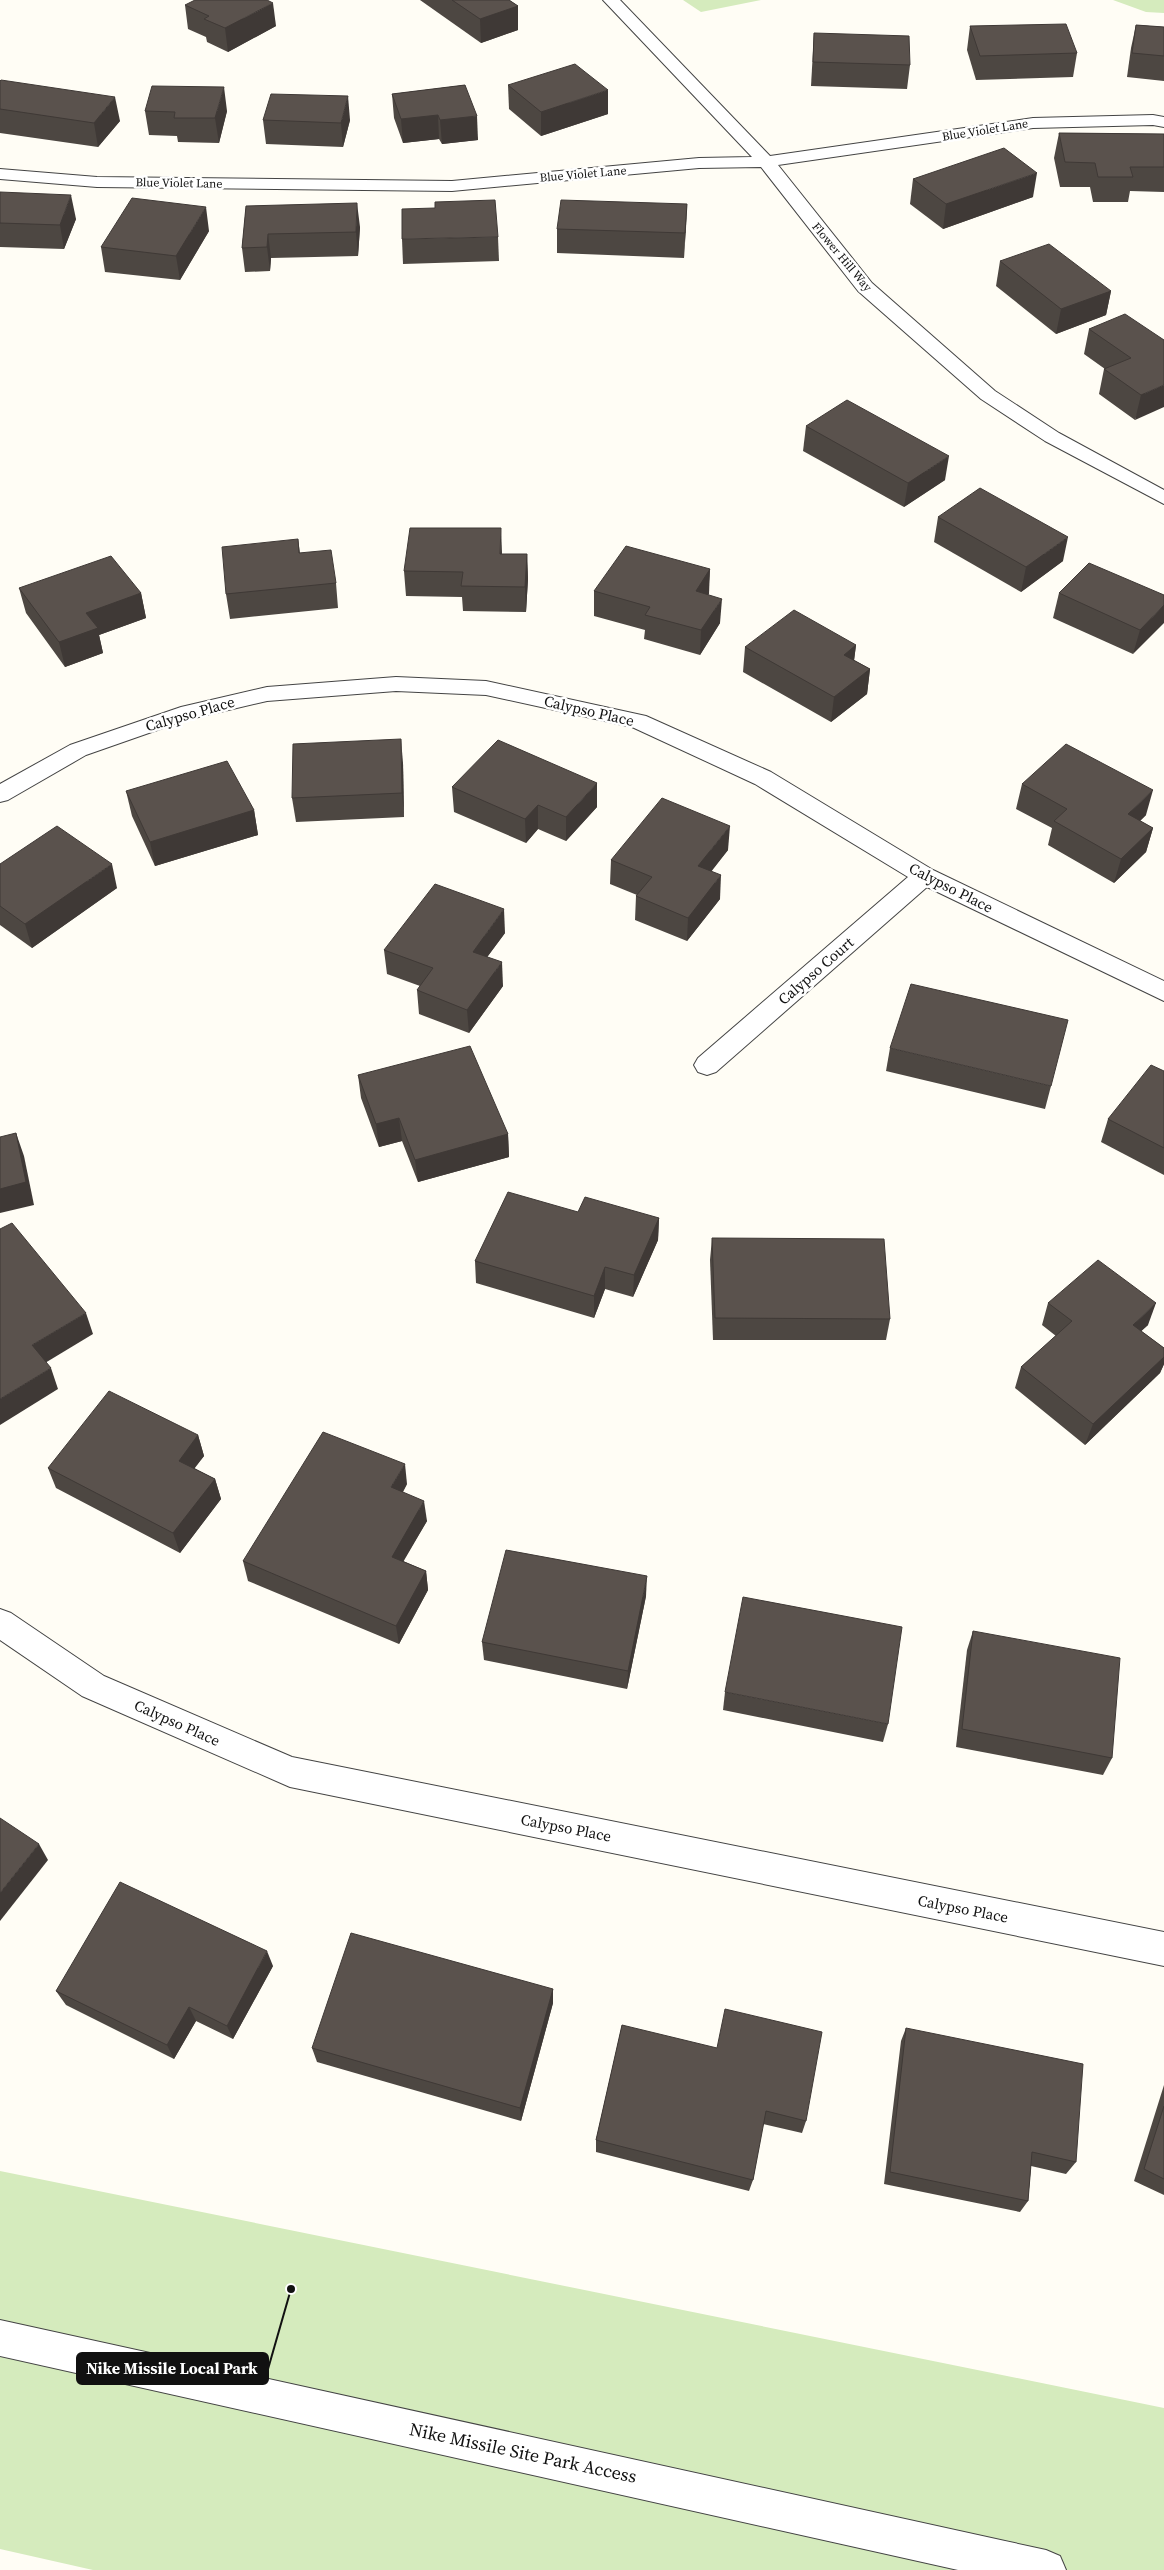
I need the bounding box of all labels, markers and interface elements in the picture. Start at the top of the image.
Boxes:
street label: Blue Violet Lane [941,115,1029,145]
street label: Blue Violet Lane [539,162,627,186]
street label: Blue Violet Lane [135,174,223,192]
street label: Flower Hill Way [808,219,876,296]
street label: Calypso Place [542,690,637,731]
street label: Calypso Place [143,691,237,736]
street label: Calypso Place [906,857,997,918]
street label: Calypso Court [773,932,858,1009]
street label: Calypso Place [131,1694,224,1751]
street label: Calypso Place [519,1808,614,1847]
street label: Calypso Place [916,1889,1011,1928]
callout: Nike Missile Local Park [77,2353,268,2384]
text: Nike Missile Local Park [86,2357,258,2379]
street label: Nike Missile Site Park Access [407,2416,639,2489]

